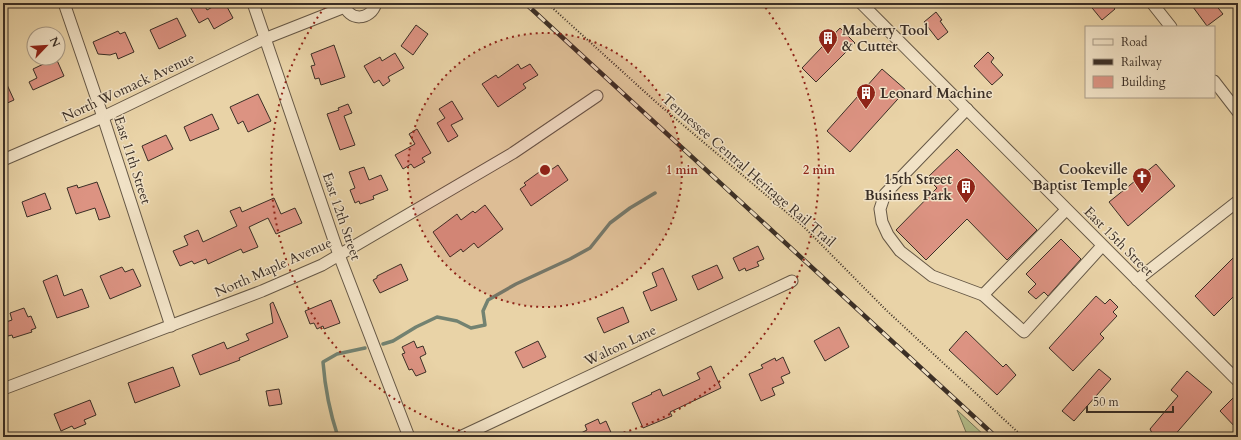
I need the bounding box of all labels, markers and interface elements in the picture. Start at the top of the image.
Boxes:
place label: Maberry Tool & Cutter [842,21,928,56]
north arrow [26,26,66,66]
legend [1085,26,1215,98]
building icon: Maberry Tool & Cutter [817,27,839,55]
text: N [46,34,64,50]
text: Road [1121,34,1148,50]
street label: North Womack Avenue [59,48,198,127]
text: Railway [1121,54,1163,70]
text: Building [1121,74,1166,90]
building icon: Leonard Machine [855,82,877,110]
place label: Leonard Machine [880,84,993,103]
street label: Tennessee Central Heritage Rail Trail [658,90,840,251]
street label: East 11th Street [109,114,156,207]
place label: Cookeville Baptist Temple [1032,160,1128,195]
text: 1 min [666,162,698,178]
text: 2 min [803,162,835,178]
centre of rings [538,163,552,177]
church icon: Cookeville Baptist Temple [1131,166,1153,194]
street label: East 12th Street [318,170,366,263]
place label: 15th Street Business Park [864,170,952,205]
building icon: 15th Street Business Park [955,176,977,204]
street label: East 15th Street [1080,202,1158,281]
street label: North Maple Avenue [212,233,335,302]
street label: Walton Lane [580,320,659,371]
scale bar [1087,388,1173,414]
text: 50 m [1093,394,1120,410]

